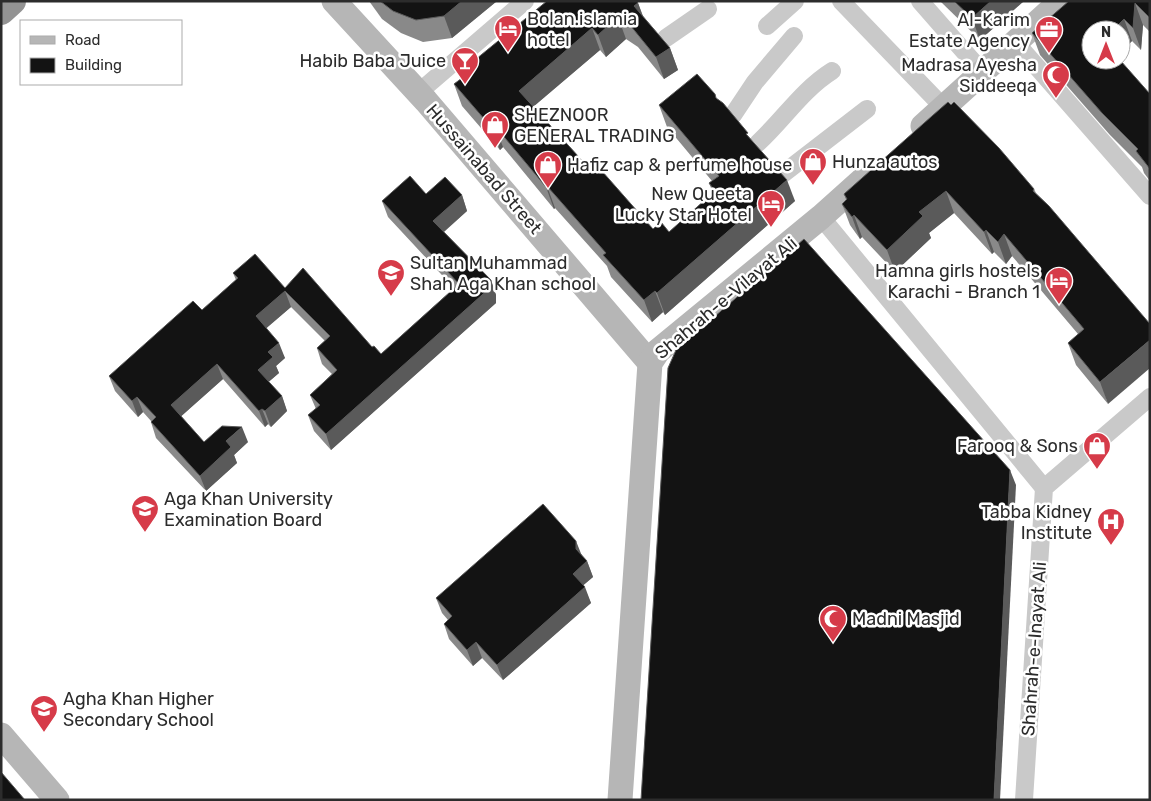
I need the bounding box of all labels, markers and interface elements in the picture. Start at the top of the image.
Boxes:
place label: Bolan.islamia hotel [527,8,637,51]
place label: Al-Karim Estate Agency [909,9,1030,52]
hotel icon: Bolan.islamia hotel [493,14,523,53]
office icon: Al-Karim Estate Agency [1034,15,1064,54]
legend [20,20,182,85]
north arrow [1081,20,1131,70]
text: N [1101,24,1111,41]
text: Road [65,31,101,49]
bar icon: Habib Baba Juice [450,46,480,85]
place label: Habib Baba Juice [299,50,446,72]
place label: Madrasa Ayesha Siddeeqa [901,54,1037,97]
text: Building [65,56,122,74]
mosque icon: Madrasa Ayesha Siddeeqa [1041,60,1071,99]
street label: Hussainabad Street [422,100,546,238]
place label: SHEZNOOR GENERAL TRADING [514,104,674,147]
shop icon: SHEZNOOR GENERAL TRADING [480,110,510,149]
shop icon: Hunza autos [798,147,828,186]
shop icon: Hafiz cap & perfume house [533,150,563,189]
place label: Hunza autos [832,151,937,173]
place label: Hafiz cap & perfume house [567,154,792,176]
place label: New Queeta Lucky Star Hotel [615,183,752,226]
hotel icon: New Queeta Lucky Star Hotel [756,189,786,228]
street label: Shahrah-e-Vilayat Ali [650,232,802,364]
place label: Sultan Muhammad Shah Aga Khan school [410,252,596,295]
school or university icon: Sultan Muhammad Shah Aga Khan school [376,258,406,297]
place label: Hamna girls hostels Karachi - Branch 1 [875,260,1040,303]
hotel icon: Hamna girls hostels Karachi - Branch 1 [1044,266,1074,305]
shop icon: Farooq & Sons [1082,431,1112,470]
place label: Farooq & Sons [957,435,1078,457]
place label: Aga Khan University Examination Board [164,488,333,531]
school or university icon: Aga Khan University Examination Board [130,494,160,533]
place label: Tabba Kidney Institute [981,501,1092,544]
hospital icon: Tabba Kidney Institute [1096,507,1126,546]
street label: Shahrah-e-Inayat Ali [1017,561,1051,737]
mosque icon: Madni Masjid [818,604,848,643]
place label: Madni Masjid [852,608,960,630]
place label: Agha Khan Higher Secondary School [63,688,214,731]
school or university icon: Agha Khan Higher Secondary School [29,694,59,733]

